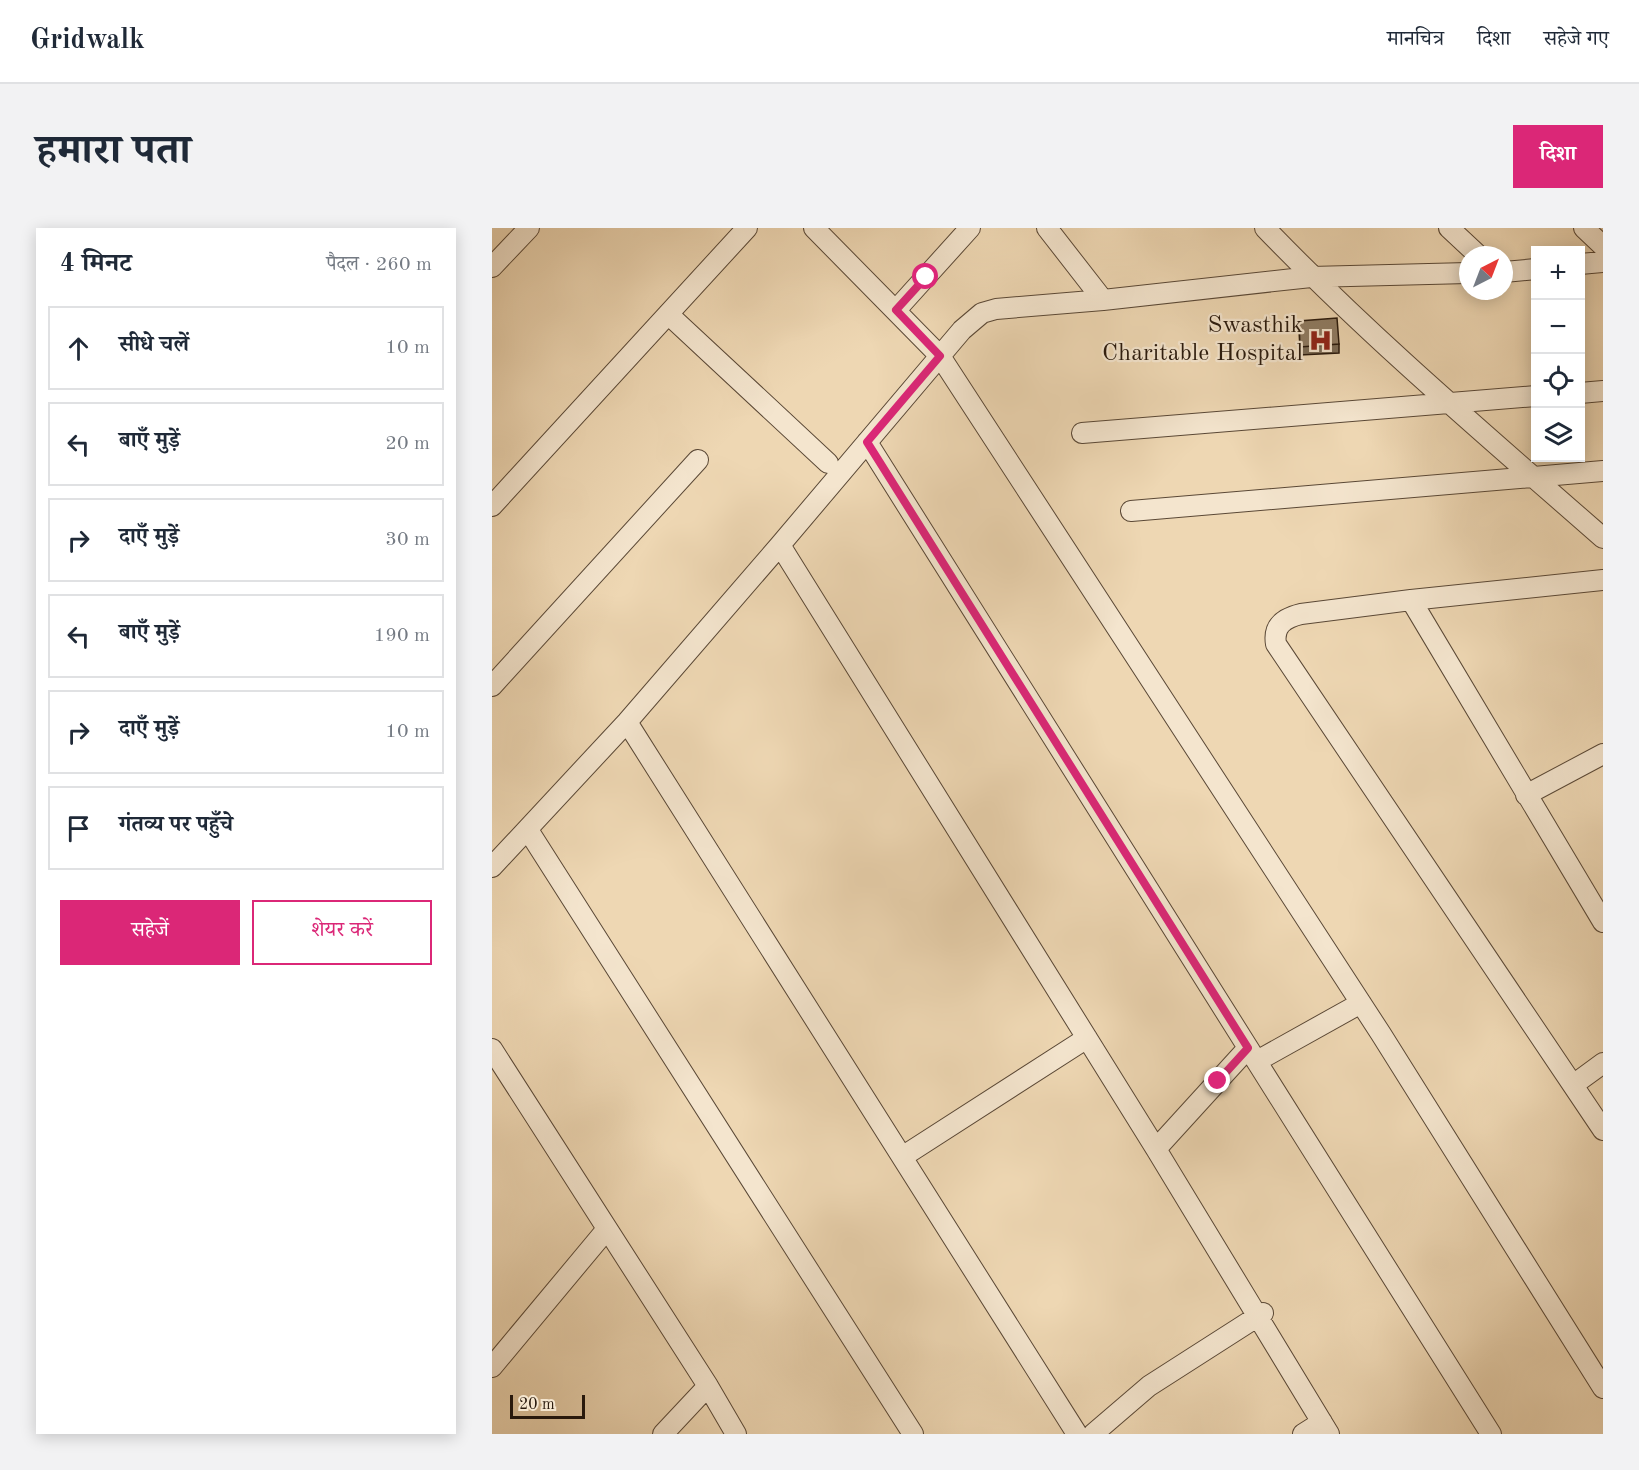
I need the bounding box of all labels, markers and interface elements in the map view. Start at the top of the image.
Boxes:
text: Gridwalk [30,27,145,55]
text: मानचित्र [1387,29,1444,50]
text: दिशा [1477,29,1510,50]
text: सहेजे गए [1543,29,1609,50]
button: दिशा [1513,125,1603,188]
text: हमारा पता [36,131,191,173]
north arrow [1459,246,1513,300]
map controls [1531,246,1585,462]
button: + [1531,246,1585,300]
text: 4 मिनट [60,251,132,277]
text: पैदल · 260 m [326,255,432,275]
route start [912,263,938,289]
button: − [1531,300,1585,354]
place label: Swasthik Charitable Hospital [1102,314,1303,366]
hospital icon: Swasthik Charitable Hospital [1308,327,1334,353]
icon: ahead [62,332,95,365]
text: सीधे चलें [119,334,189,356]
text: 10 m [385,338,430,358]
button: locate [1531,354,1585,408]
button: layers [1531,408,1585,462]
icon: left [62,428,95,461]
text: बाएँ मुड़ें [119,430,180,452]
text: 20 m [385,434,430,454]
icon: right [62,524,95,557]
text: दाएँ मुड़ें [119,526,179,548]
text: 30 m [385,530,430,550]
icon: left [62,620,95,653]
text: बाएँ मुड़ें [119,622,180,644]
text: 190 m [374,626,430,646]
icon: right [62,716,95,749]
text: दाएँ मुड़ें [119,718,179,740]
text: 10 m [385,722,430,742]
icon: arrive [62,812,95,845]
text: गंतव्य पर पहुँचे [119,814,233,836]
button: सहेजें [60,900,240,965]
button: शेयर करें [252,900,432,965]
route end [1204,1067,1230,1093]
scale bar [510,1392,585,1420]
text: 20 m [519,1397,555,1413]

